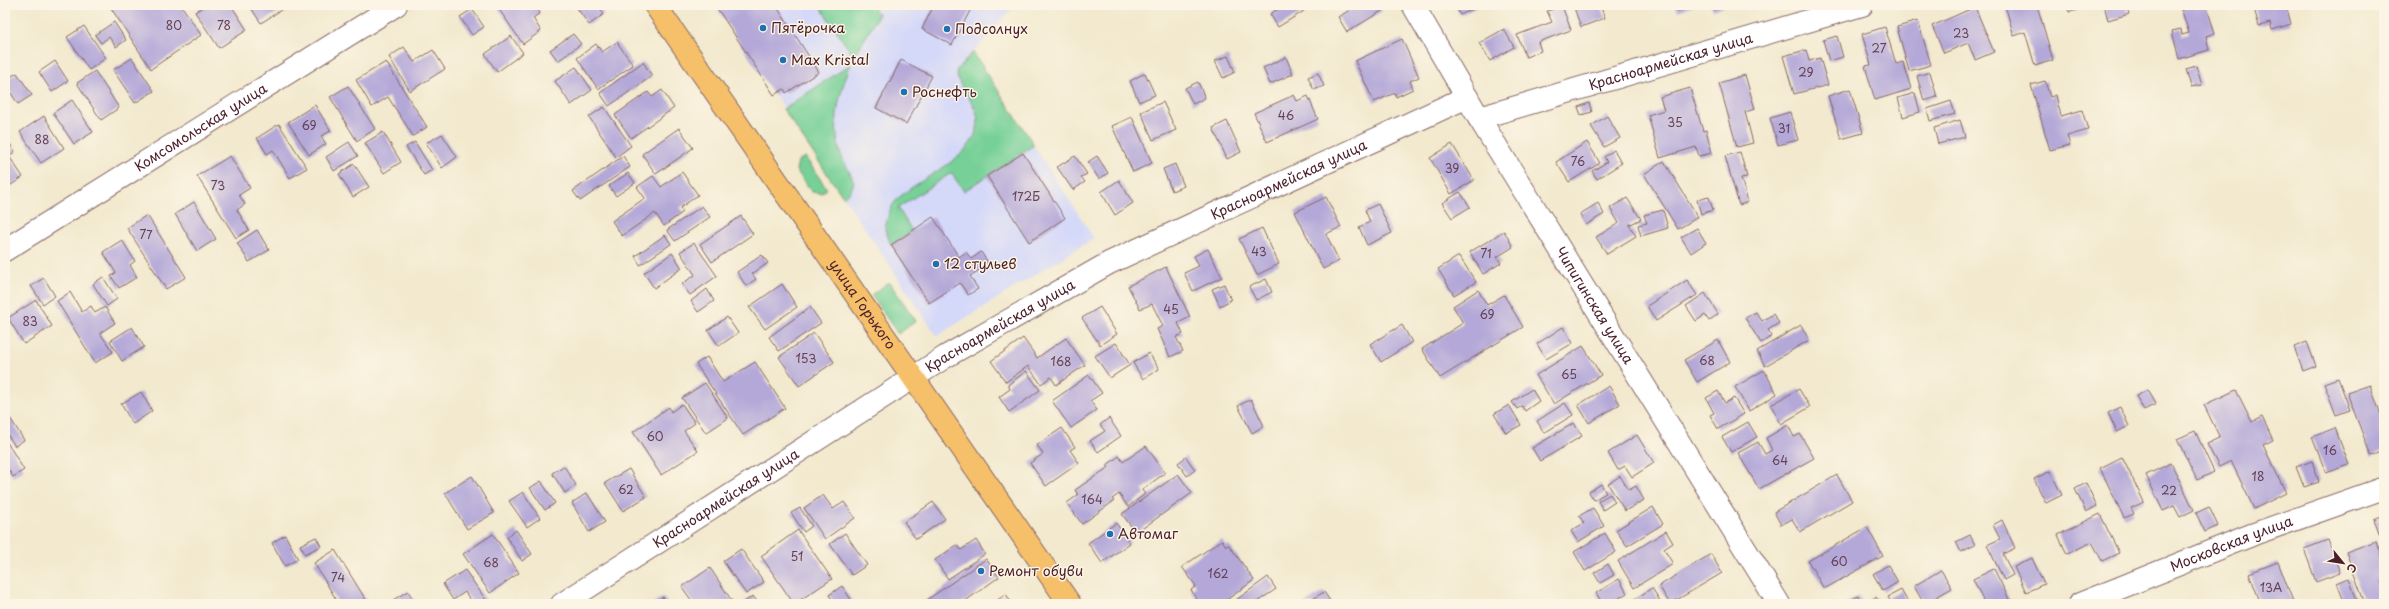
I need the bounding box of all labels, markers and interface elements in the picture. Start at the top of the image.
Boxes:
house number: 80 [166,16,182,34]
house number: 78 [217,16,231,34]
place label: Пятёрочка [771,17,845,38]
place label: Подсолнух [955,18,1028,39]
marker: Пятёрочка [758,23,768,33]
marker: Подсолнух [942,24,952,34]
house number: 23 [1953,24,1969,42]
street label: Красноармейская улица [1586,27,1755,95]
house number: 27 [1872,39,1887,57]
place label: Max Kristal [791,49,869,70]
marker: Max Kristal [778,55,788,65]
house number: 29 [1798,63,1814,81]
street label: Комсомольская улица [130,77,271,176]
place label: Роснефть [912,81,977,102]
marker: Роснефть [899,87,909,97]
house number: 46 [1278,106,1294,124]
house number: 35 [1667,113,1683,131]
house number: 69 [301,116,317,134]
house number: 31 [1778,119,1790,137]
house number: 88 [35,130,49,148]
street label: Красноармейская улица [1207,134,1370,224]
house number: 76 [1571,152,1585,170]
house number: 39 [1445,159,1459,177]
house number: 73 [211,176,225,194]
house number: 172Б [1012,187,1040,205]
house number: 77 [139,225,153,243]
house number: 43 [1251,242,1267,260]
street label: Чипигинская улица [1551,242,1639,368]
house number: 71 [1480,244,1492,262]
place label: 12 стульев [944,253,1016,274]
street label: улица Горького [824,255,901,353]
marker: 12 стульев [931,259,941,269]
street label: Красноармейская улица [921,274,1079,377]
house number: 45 [1163,300,1179,318]
house number: 69 [1479,305,1495,323]
house number: 83 [22,312,38,330]
house number: 153 [795,349,817,367]
house number: 68 [1699,351,1715,369]
house number: 168 [1050,352,1072,370]
house number: 65 [1561,365,1577,383]
house number: 60 [646,427,664,445]
house number: 16 [2323,441,2337,459]
street label: Красноармейская улица [648,443,803,553]
house number: 64 [1772,451,1788,469]
house number: 18 [2252,467,2264,485]
house number: 62 [618,480,634,498]
house number: 22 [2161,481,2177,499]
house number: 164 [1081,490,1103,508]
street label: Московская улица [2167,510,2296,577]
place label: Автомаг [1118,523,1179,544]
marker: Автомаг [1105,529,1115,539]
north arrow [2323,543,2363,583]
house number: 51 [791,547,803,565]
house number: 60 [1830,552,1848,570]
house number: 68 [483,553,499,571]
place label: Ремонт обуви [989,560,1083,581]
text: С [2343,560,2362,576]
house number: 162 [1207,564,1229,582]
marker: Ремонт обуви [976,566,986,576]
house number: 74 [331,568,345,586]
house number: 13А [2260,578,2282,596]

